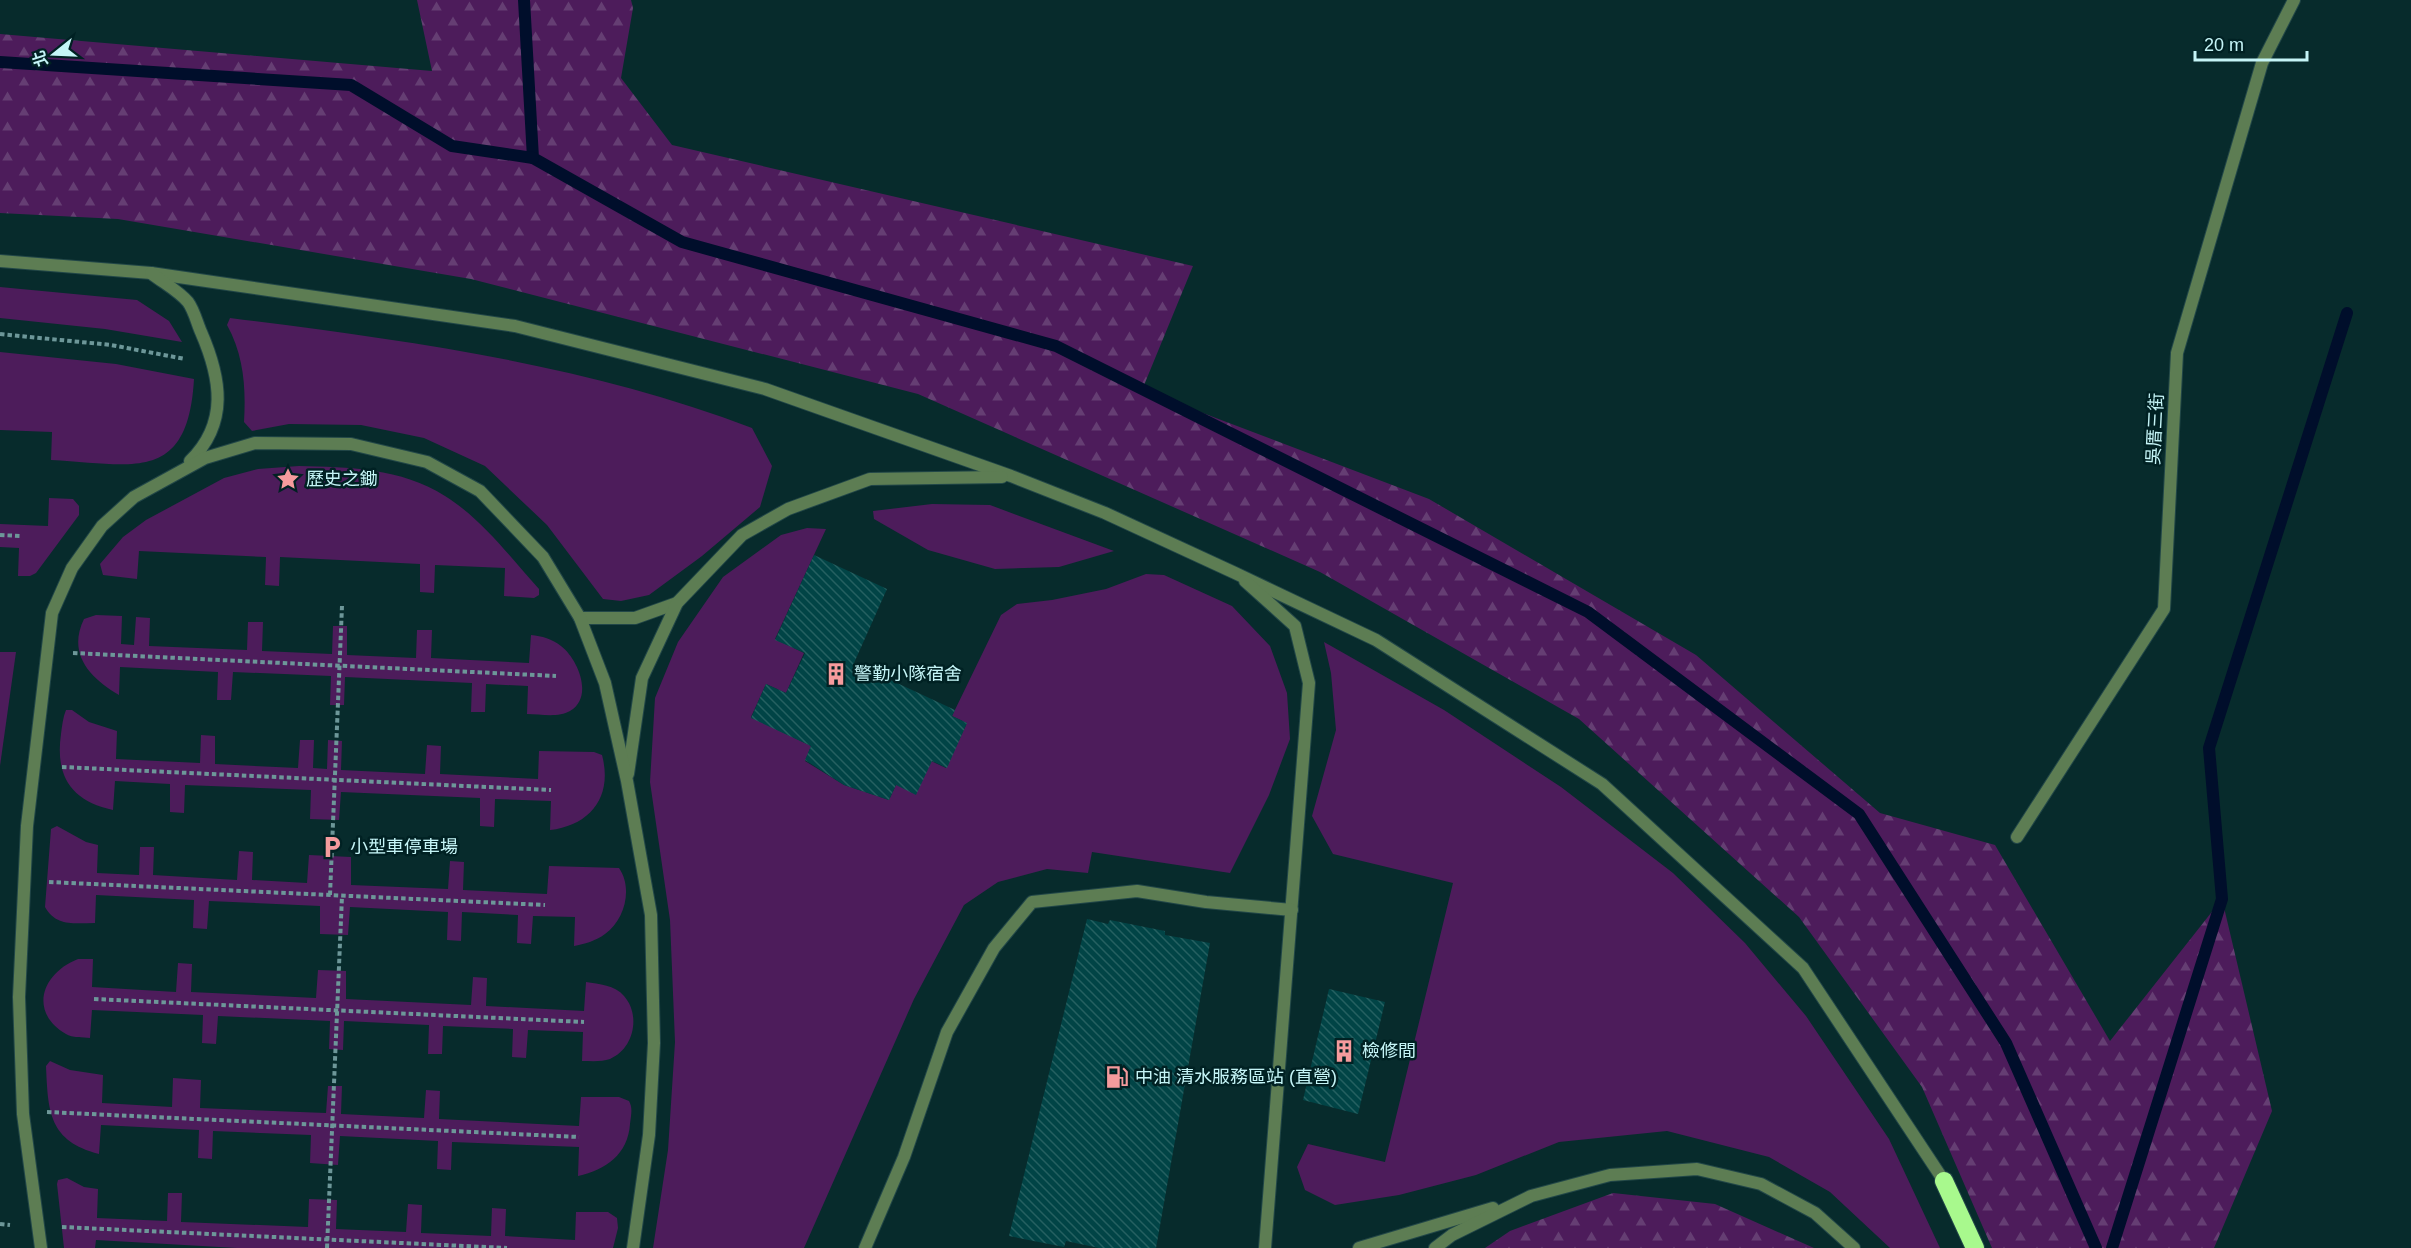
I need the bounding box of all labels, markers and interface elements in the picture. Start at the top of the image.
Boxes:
north arrow [24,24,84,84]
scale bar [2195,24,2308,62]
text: 20 m [2204,35,2244,55]
text: 北 [30,48,51,69]
street label: 吳厝三街 [2143,393,2167,465]
place icon: 歷史之鋤 [275,466,301,492]
place label: 歷史之鋤 [306,469,378,489]
building icon: 警勤小隊宿舍 [823,661,849,687]
place label: 警勤小隊宿舍 [854,664,962,684]
parking icon: 小型車停車場 [319,834,345,860]
place label: 小型車停車場 [350,837,458,857]
building icon: 檢修間 [1331,1038,1357,1064]
place label: 檢修間 [1362,1041,1416,1061]
fuel station icon: 中油 清水服務區站 (直營) [1104,1064,1130,1090]
place label: 中油 清水服務區站 (直營) [1135,1067,1337,1087]

